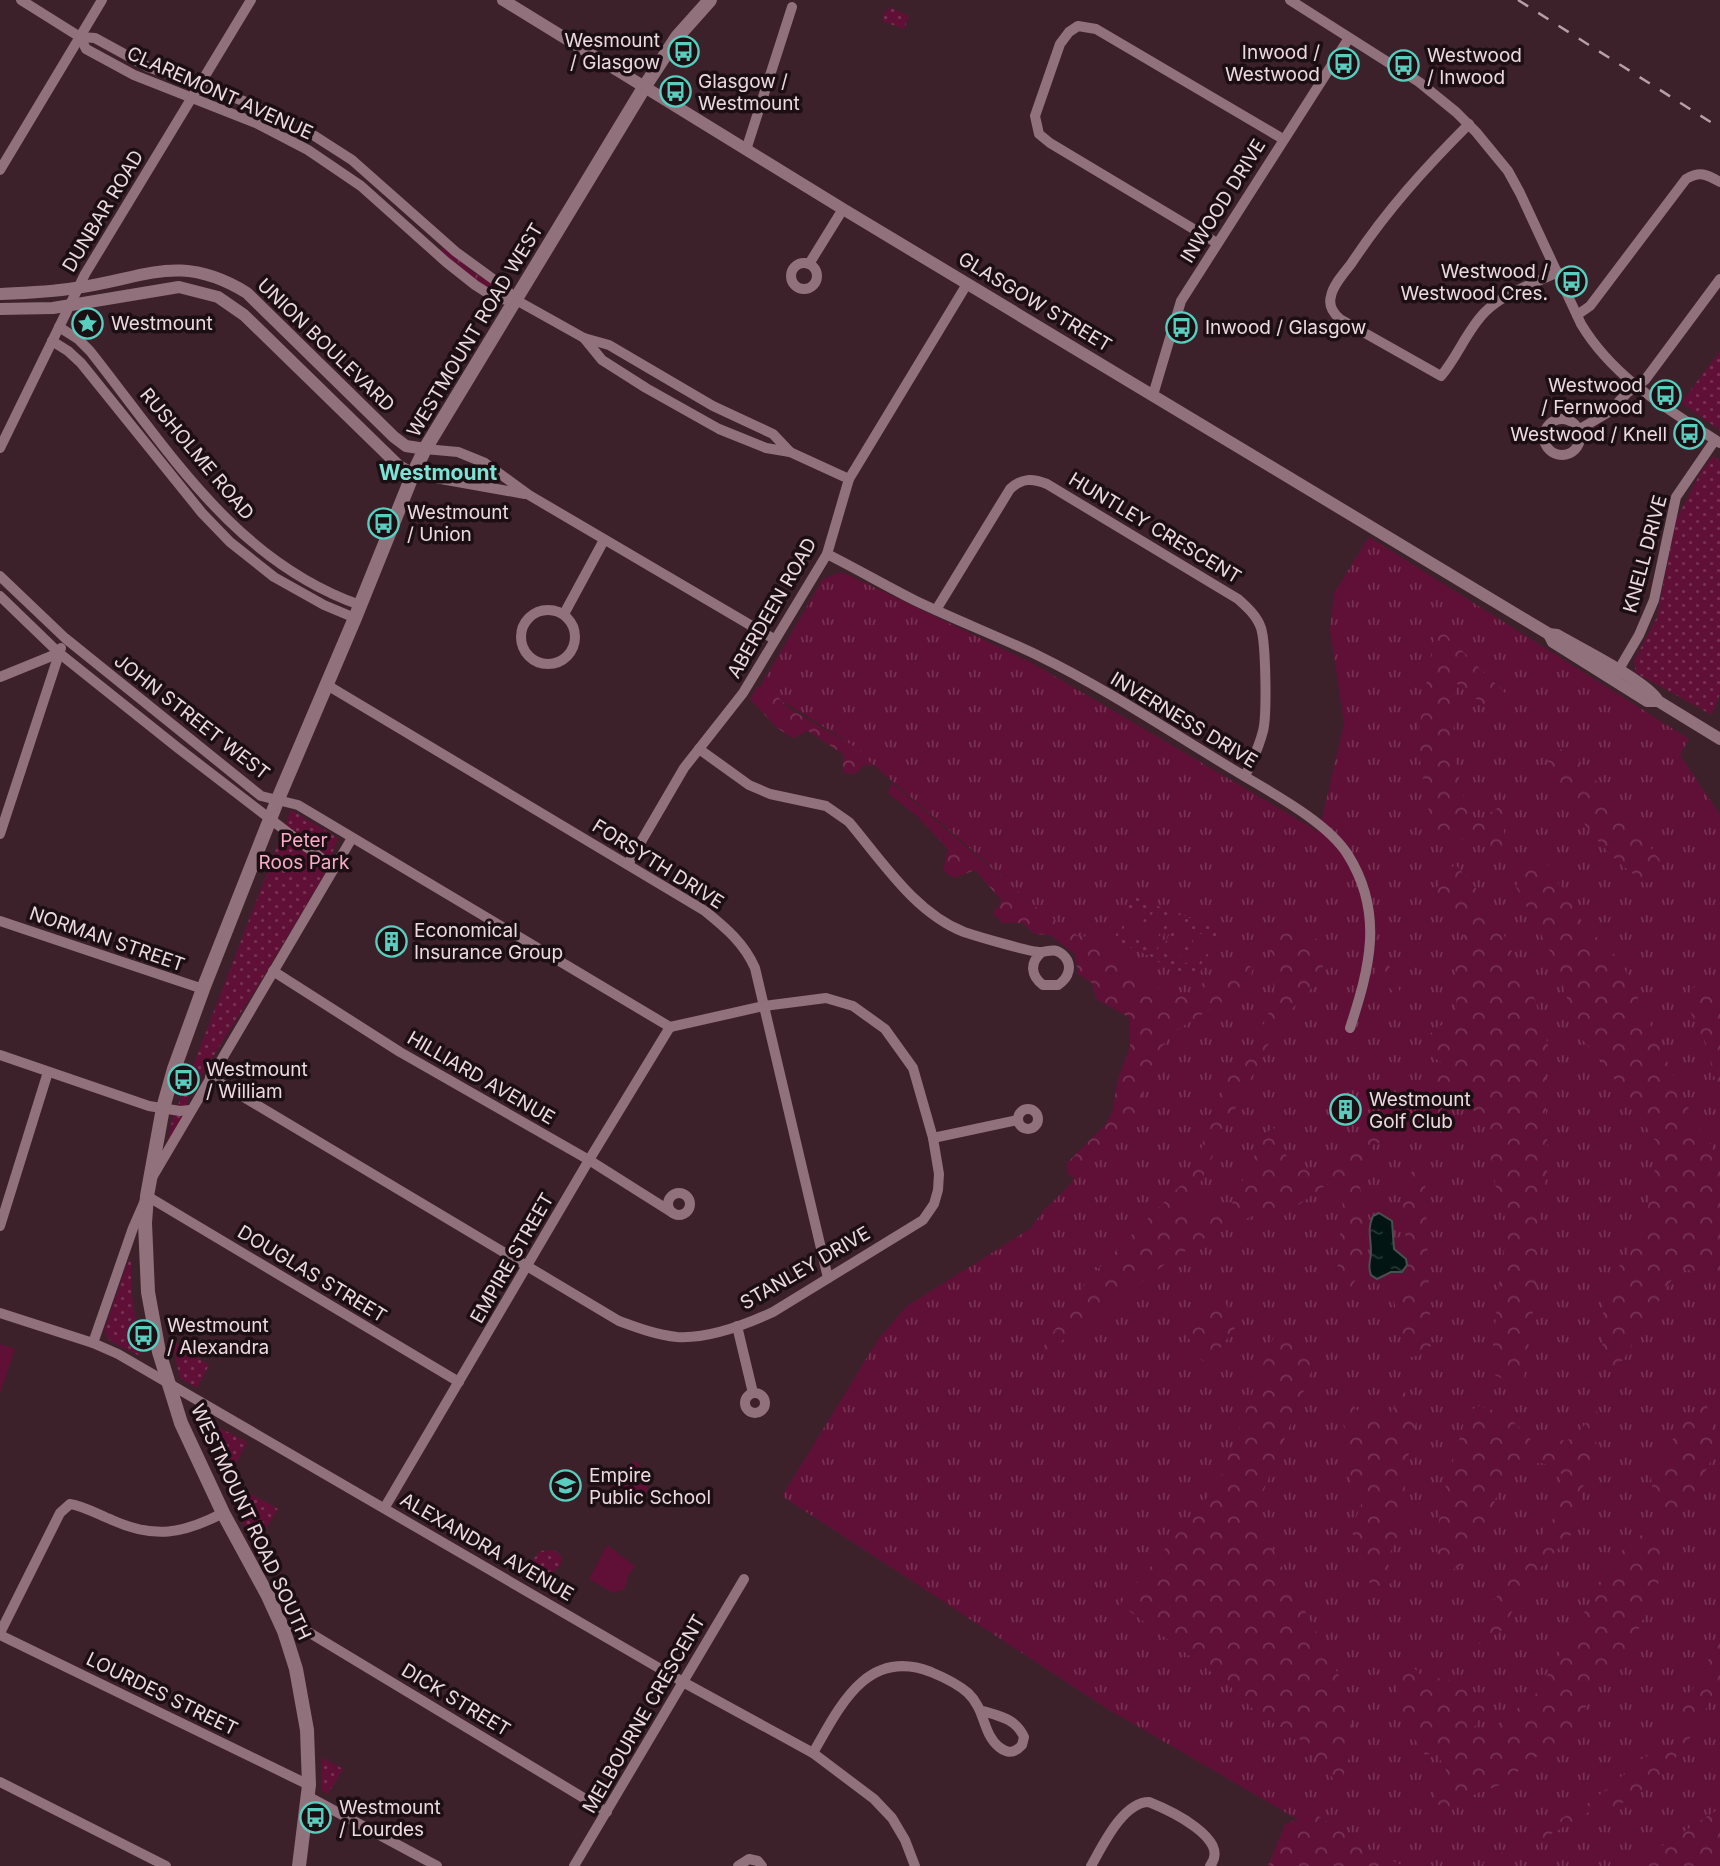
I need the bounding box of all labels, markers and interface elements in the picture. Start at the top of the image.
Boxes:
place label: Wesmount / Glasgow [564,29,660,74]
bus stop icon: Wesmount / Glasgow [666,34,700,68]
place label: Inwood / Westwood [1225,41,1320,86]
street label: CLAREMONT AVENUE [123,42,317,144]
place label: Westwood / Inwood [1427,44,1522,89]
bus stop icon: Inwood / Westwood [1326,46,1360,80]
bus stop icon: Westwood / Inwood [1387,49,1421,83]
place label: Glasgow / Westmount [698,70,800,115]
bus stop icon: Glasgow / Westmount [658,75,692,109]
street label: INWOOD DRIVE [1176,135,1270,267]
street label: DUNBAR ROAD [58,146,148,276]
street label: WESTMOUNT ROAD WEST [402,219,548,441]
street label: GLASGOW STREET [954,247,1116,357]
place label: Westwood / Westwood Cres. [1400,260,1548,305]
bus stop icon: Westwood / Westwood Cres. [1554,265,1588,299]
street label: UNION BOULEVARD [253,274,399,416]
place icon: Westmount [71,306,105,340]
bus stop icon: Inwood / Glasgow [1165,310,1199,344]
place label: Westmount [111,312,213,335]
place label: Inwood / Glasgow [1205,316,1366,339]
place label: Westwood / Fernwood [1541,374,1643,419]
bus stop icon: Westwood / Fernwood [1649,379,1683,413]
street label: RUSHOLME ROAD [135,383,259,525]
bus stop icon: Westwood / Knell [1673,417,1707,451]
place label: Westwood / Knell [1510,423,1667,446]
district label: Westmount [379,460,498,485]
street label: HUNTLEY CRESCENT [1065,467,1245,589]
street label: KNELL DRIVE [1618,493,1672,615]
place label: Westmount / Union [407,501,509,546]
bus stop icon: Westmount / Union [367,506,401,540]
street label: ABERDEEN ROAD [722,534,822,682]
street label: JOHN STREET WEST [110,649,274,785]
street label: INVERNESS DRIVE [1106,667,1262,773]
street label: FORSYTH DRIVE [588,814,728,914]
park label: Peter Roos Park [259,829,350,874]
street label: NORMAN STREET [26,902,188,976]
place label: Economical Insurance Group [414,919,563,964]
building icon: Economical Insurance Group [374,924,408,958]
street label: HILLIARD AVENUE [403,1026,559,1130]
place label: Westmount / William [206,1058,308,1103]
bus stop icon: Westmount / William [166,1063,200,1097]
place label: Westmount Golf Club [1369,1088,1471,1133]
building icon: Westmount Golf Club [1329,1093,1363,1127]
street label: EMPIRE STREET [465,1189,559,1327]
street label: DOUGLAS STREET [233,1220,391,1328]
street label: STANLEY DRIVE [736,1221,874,1315]
place label: Westmount / Alexandra [167,1314,269,1359]
bus stop icon: Westmount / Alexandra [127,1319,161,1353]
street label: WESTMOUNT ROAD SOUTH [186,1400,316,1644]
place label: Empire Public School [589,1464,711,1509]
school or university icon: Empire Public School [549,1469,583,1503]
street label: ALEXANDRA AVENUE [396,1488,578,1606]
street label: MELBOURNE CRESCENT [578,1611,710,1817]
street label: LOURDES STREET [83,1647,241,1741]
street label: DICK STREET [398,1659,514,1741]
place label: Westmount / Lourdes [339,1796,441,1841]
bus stop icon: Westmount / Lourdes [299,1801,333,1835]

